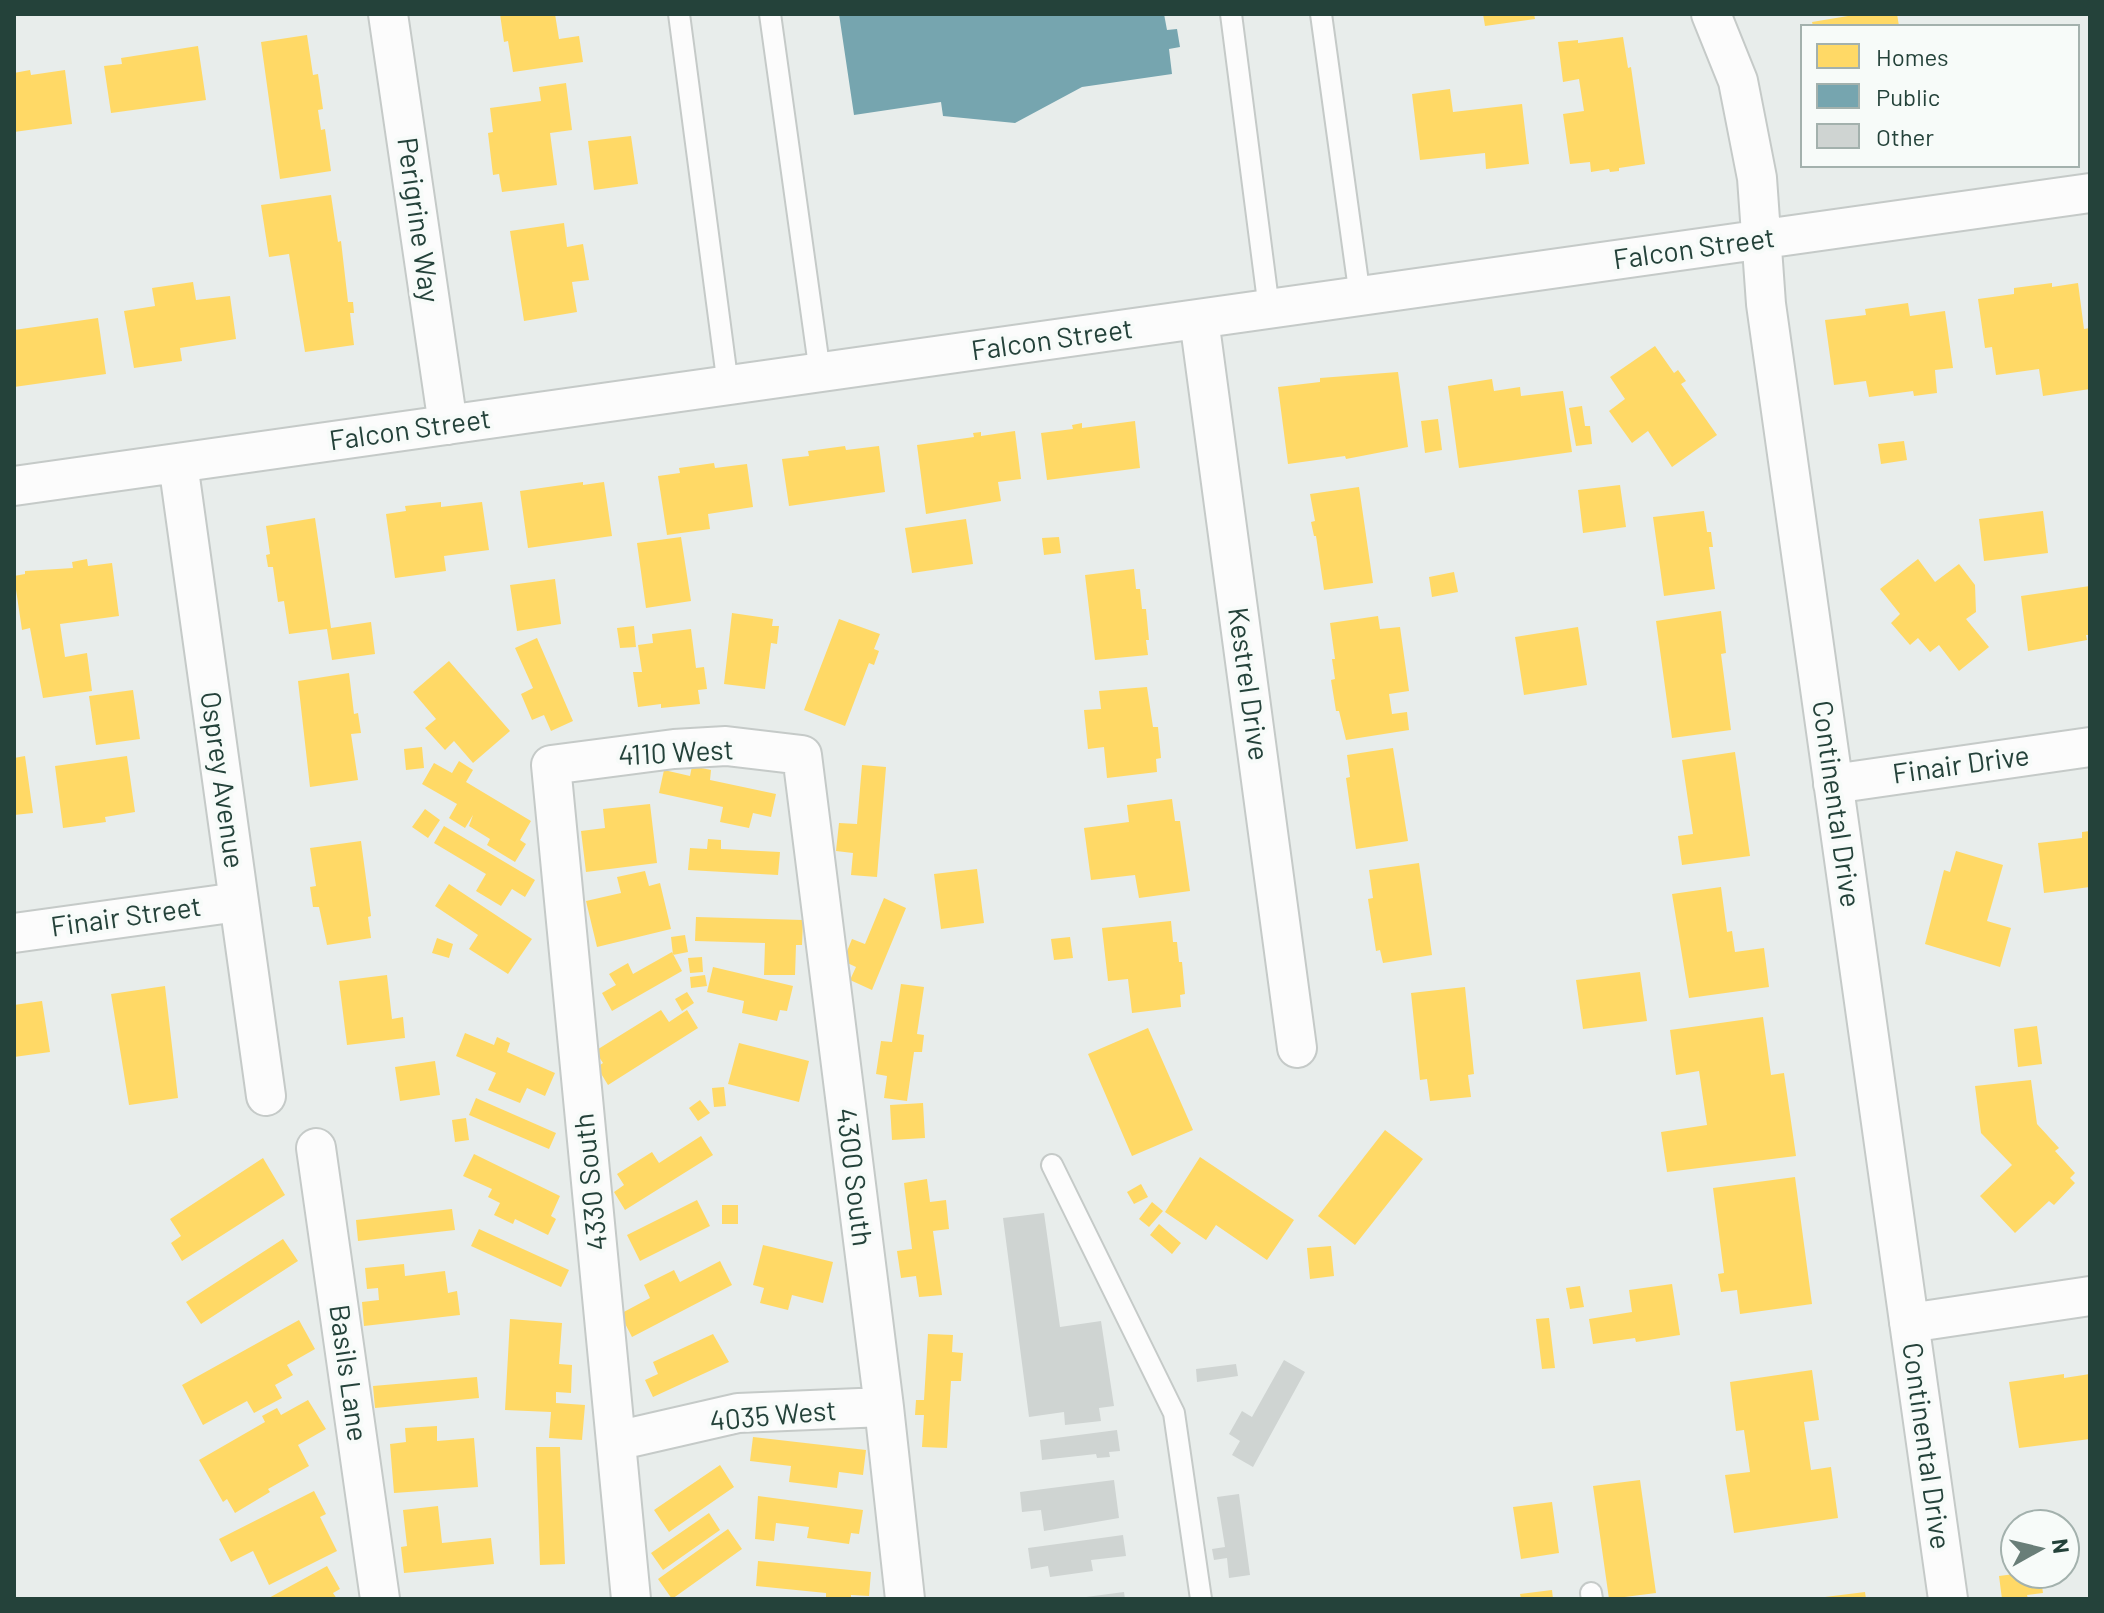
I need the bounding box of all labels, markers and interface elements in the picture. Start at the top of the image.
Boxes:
legend [1800,24,2080,168]
text: Homes [1876,42,1949,71]
text: Public [1876,82,1940,111]
text: Other [1876,122,1934,151]
street label: Perigrine Way [390,135,446,305]
street label: Falcon Street [1611,221,1777,277]
street label: Falcon Street [969,312,1135,368]
street label: Falcon Street [327,402,493,458]
street label: Kestrel Drive [1221,605,1275,763]
street label: Osprey Avenue [193,689,251,871]
street label: Continental Drive [1805,698,1867,910]
street label: 4110 West [617,733,735,773]
street label: Finair Drive [1890,739,2032,791]
street label: Finair Street [48,890,204,944]
street label: 4300 South [829,1106,879,1248]
street label: 4330 South [567,1112,615,1252]
street label: Basils Lane [322,1302,374,1444]
street label: Continental Drive [1895,1340,1957,1552]
street label: 4035 West [708,1394,838,1438]
north arrow [2000,1509,2080,1589]
text: N [2048,1537,2076,1555]

